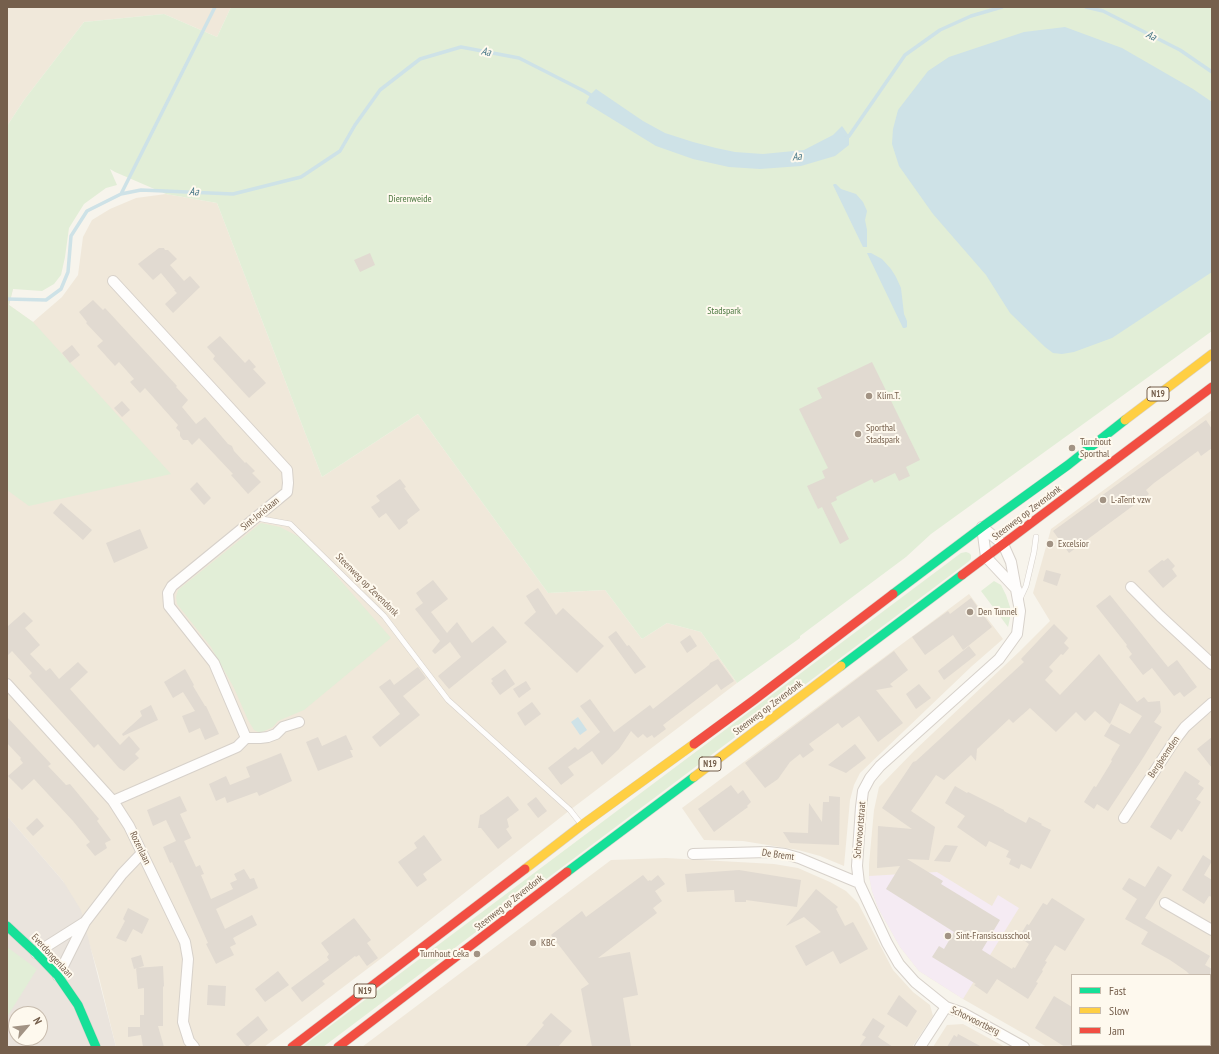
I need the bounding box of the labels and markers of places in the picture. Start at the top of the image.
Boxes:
place label: Klim.T. [877,390,900,402]
marker: Klim.T. [864,391,874,401]
place label: Sporthal Stadspark [866,422,900,446]
marker: Sporthal Stadspark [853,429,863,439]
place label: Turnhout Sporthal [1080,436,1111,460]
marker: Turnhout Sporthal [1067,443,1077,453]
place label: L-aTent vzw [1111,494,1151,506]
marker: L-aTent vzw [1098,495,1108,505]
place label: Excelsior [1058,538,1089,550]
marker: Excelsior [1045,539,1055,549]
place label: Den Tunnel [978,606,1017,618]
marker: Den Tunnel [965,607,975,617]
place label: Sint-Fransiscusschool [956,930,1030,942]
marker: Sint-Fransiscusschool [943,931,953,941]
place label: KBC [541,937,555,949]
marker: KBC [528,938,538,948]
place label: Turnhout Ceka [420,948,469,960]
marker: Turnhout Ceka [472,949,482,959]

